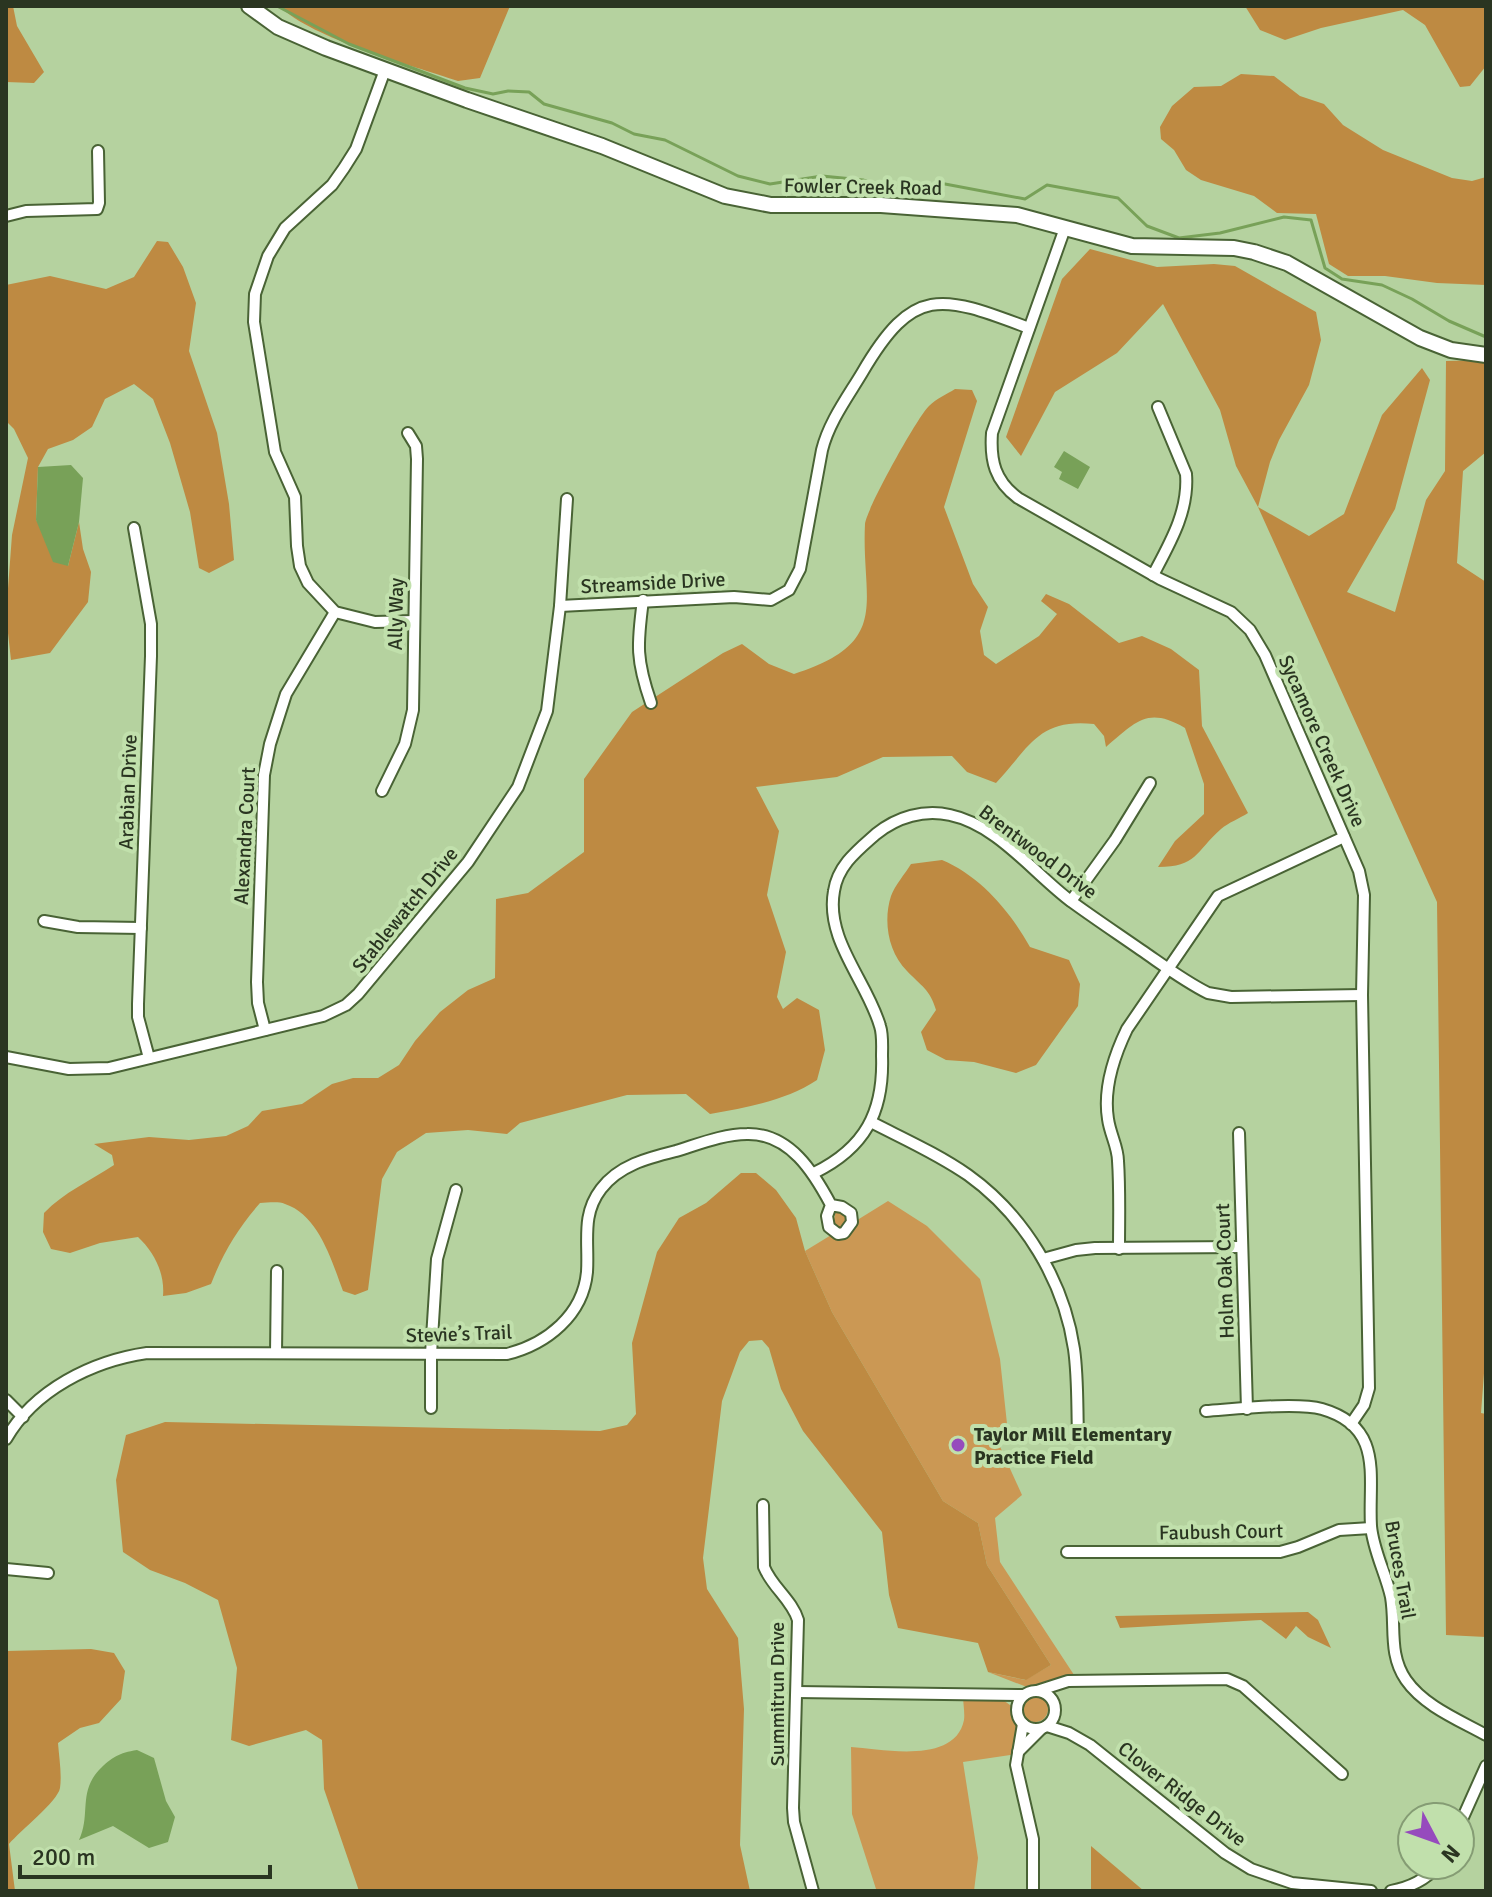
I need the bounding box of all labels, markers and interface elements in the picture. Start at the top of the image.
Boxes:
street label: Fowler Creek Road [784,173,942,201]
street label: Streamside Drive [580,567,726,599]
street label: Ally Way [383,577,409,651]
street label: Sycamore Creek Drive [1273,651,1371,831]
street label: Arabian Drive [113,734,143,850]
street label: Alexandra Court [229,766,261,906]
street label: Brentwood Drive [974,799,1102,905]
street label: Stablewatch Drive [347,842,463,978]
street label: Holm Oak Court [1210,1203,1240,1339]
street label: Stevie’s Trail [405,1320,513,1348]
place label: Taylor Mill Elementary Practice Field [974,1422,1172,1470]
marker: Taylor Mill Elementary Practice Field [949,1436,967,1454]
street label: Faubush Court [1159,1518,1283,1546]
street label: Bruces Trail [1379,1519,1421,1622]
street label: Summitrun Drive [765,1622,790,1766]
street label: Clover Ridge Drive [1113,1736,1251,1852]
north arrow [1396,1801,1476,1881]
scale bar [20,1829,270,1879]
text: N [1436,1839,1466,1868]
text: 200 m [32,1842,95,1872]

